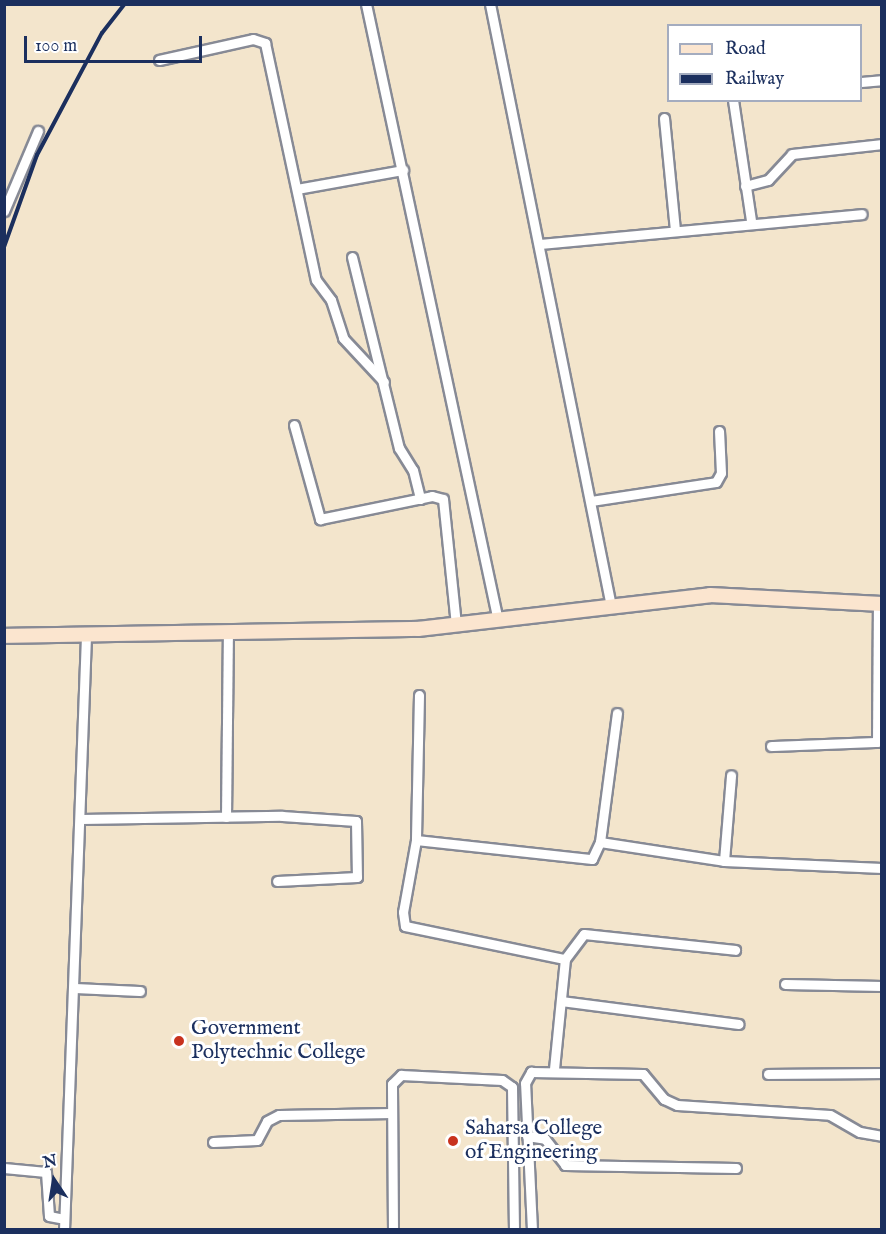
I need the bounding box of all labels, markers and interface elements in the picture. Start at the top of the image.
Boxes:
scale bar [27,24,206,62]
legend [667,24,862,102]
text: 100 m [35,35,77,58]
text: Road [725,38,766,61]
text: Railway [725,68,784,91]
place label: Government Polytechnic College [191,1016,365,1066]
marker: Government Polytechnic College [172,1034,186,1048]
place label: Saharsa College of Engineering [465,1116,602,1166]
marker: Saharsa College of Engineering [446,1134,460,1148]
north arrow [24,1150,84,1210]
text: N [41,1151,59,1174]

